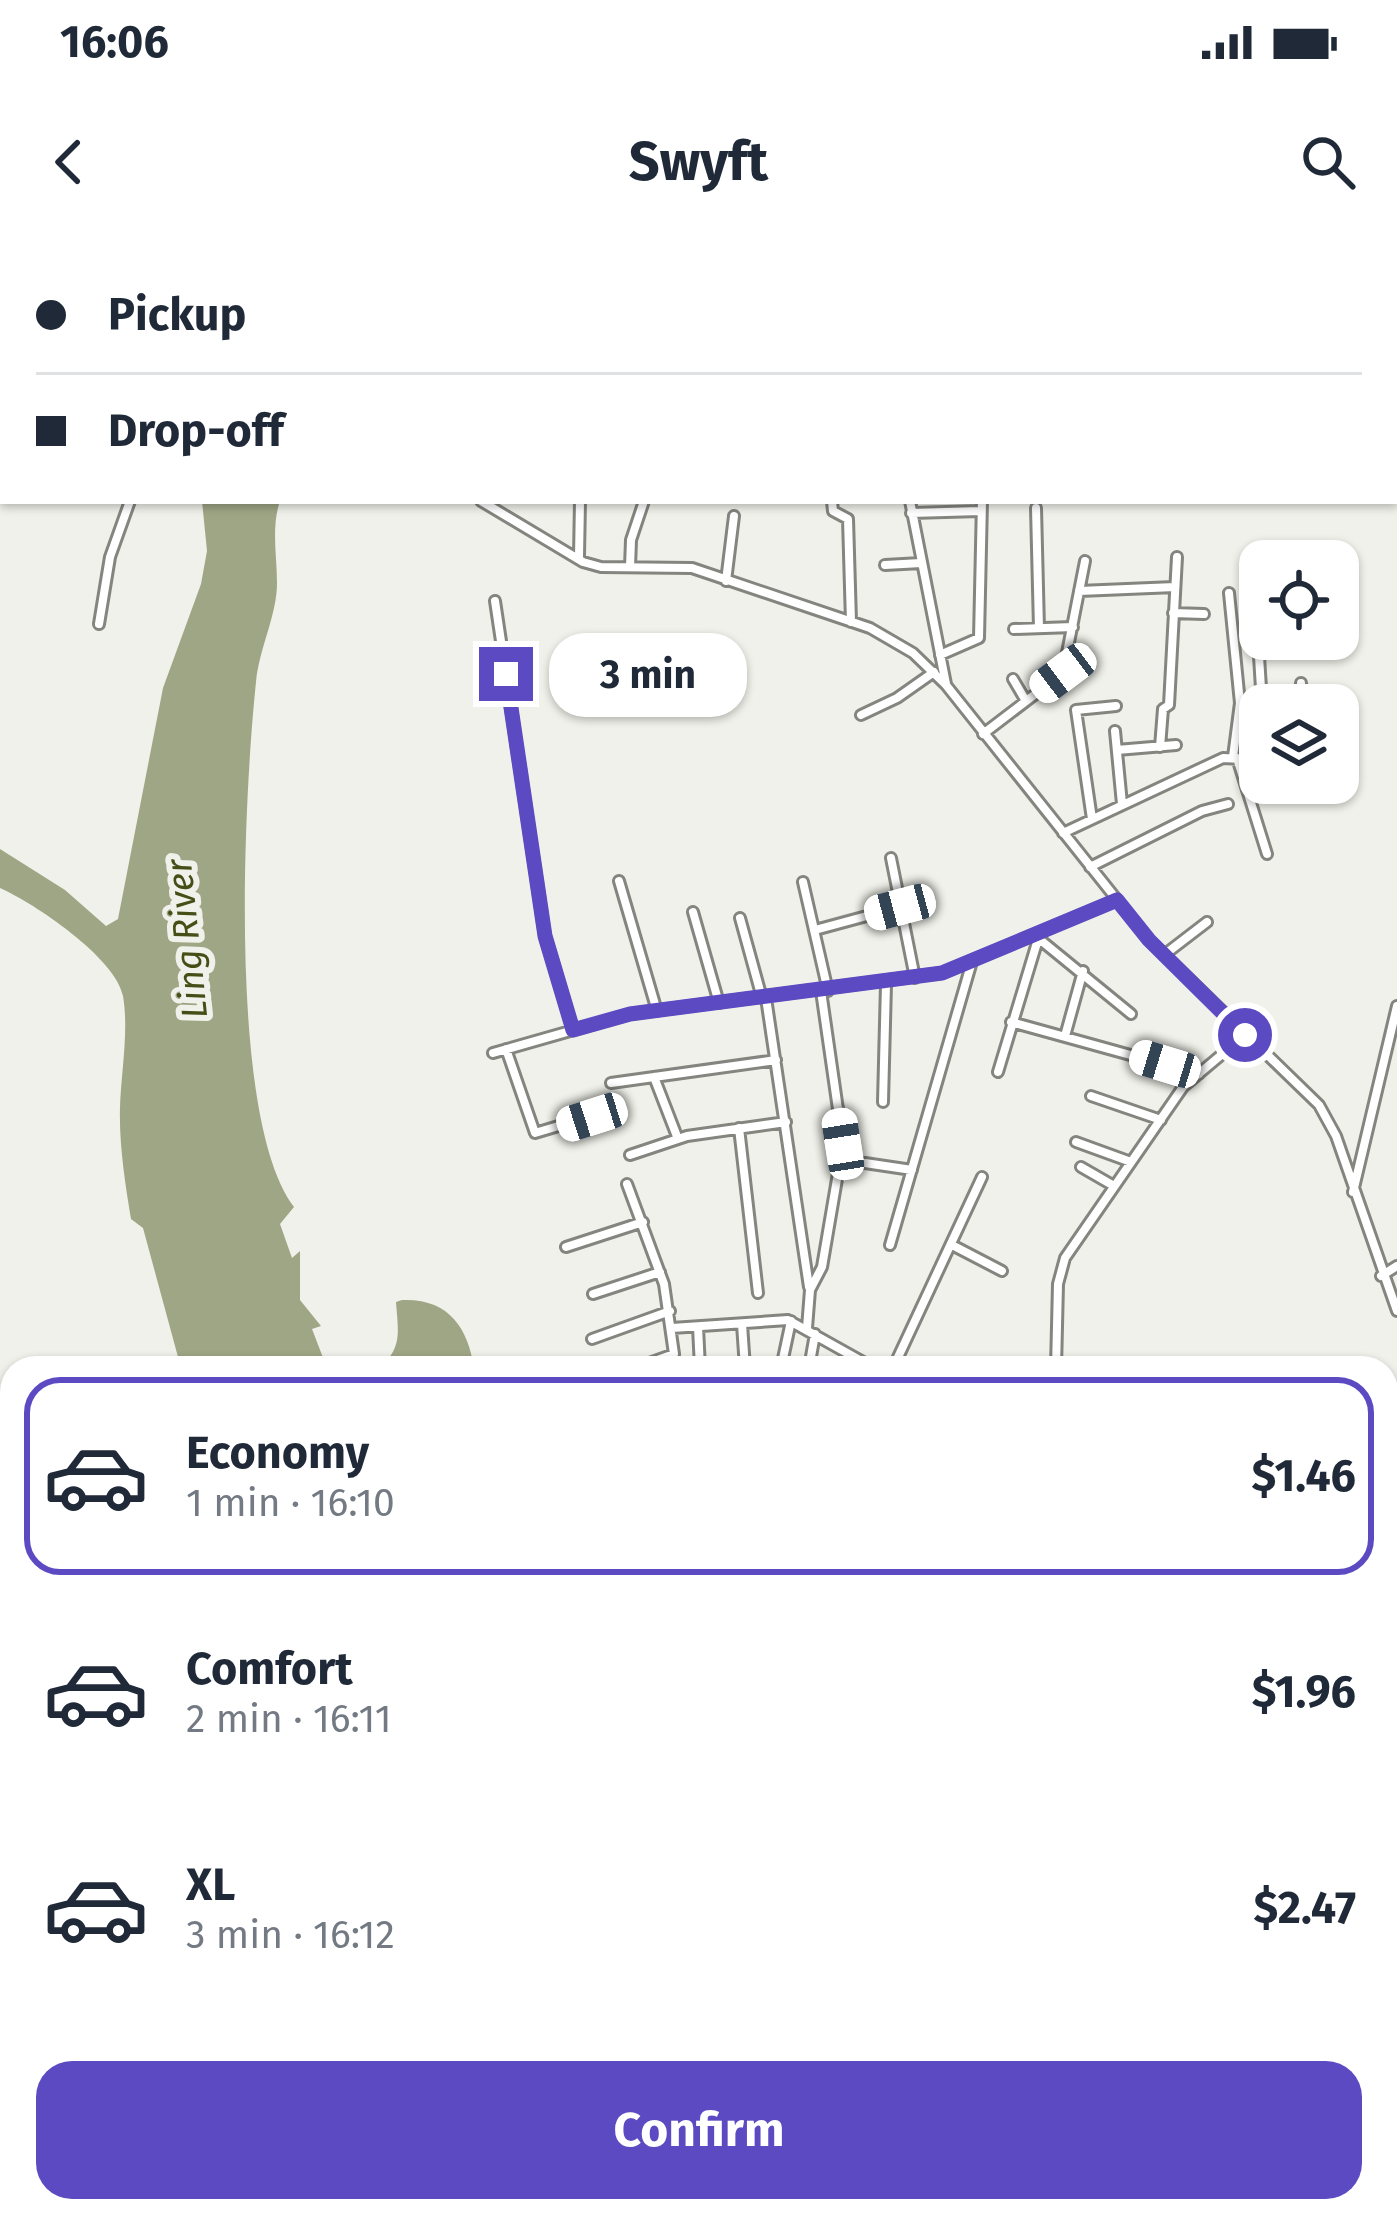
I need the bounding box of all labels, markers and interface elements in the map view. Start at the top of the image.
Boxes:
text: 16:06 [60,15,169,69]
icon: back [36,129,102,195]
icon: search [1295,129,1361,195]
text: Swyft [629,130,768,194]
text: Pickup [108,288,246,342]
text: Drop-off [108,404,284,458]
map controls [1239,540,1359,804]
button: locate [1239,540,1359,660]
callout: 3 min [548,632,746,716]
car [1023,637,1103,709]
route end [479,647,533,701]
text: 3 min [600,652,696,698]
button: layers [1239,684,1359,804]
water label: Ling River [157,856,217,1021]
car [861,880,939,934]
route start [1218,1008,1272,1062]
car [1125,1036,1205,1092]
car [552,1089,632,1145]
car [820,1106,866,1182]
icon: car [42,1422,150,1530]
text: Economy [186,1426,369,1480]
text: $1.46 [1251,1449,1356,1503]
text: 1 min · 16:10 [186,1480,395,1526]
icon: car [42,1638,150,1746]
text: Comfort [186,1642,353,1696]
text: $1.96 [1252,1665,1356,1719]
text: 2 min · 16:11 [186,1696,392,1742]
icon: car [42,1854,150,1962]
text: XL [186,1858,235,1912]
text: $2.47 [1253,1881,1356,1935]
text: 3 min · 16:12 [186,1912,395,1958]
button: Confirm [36,2061,1362,2199]

